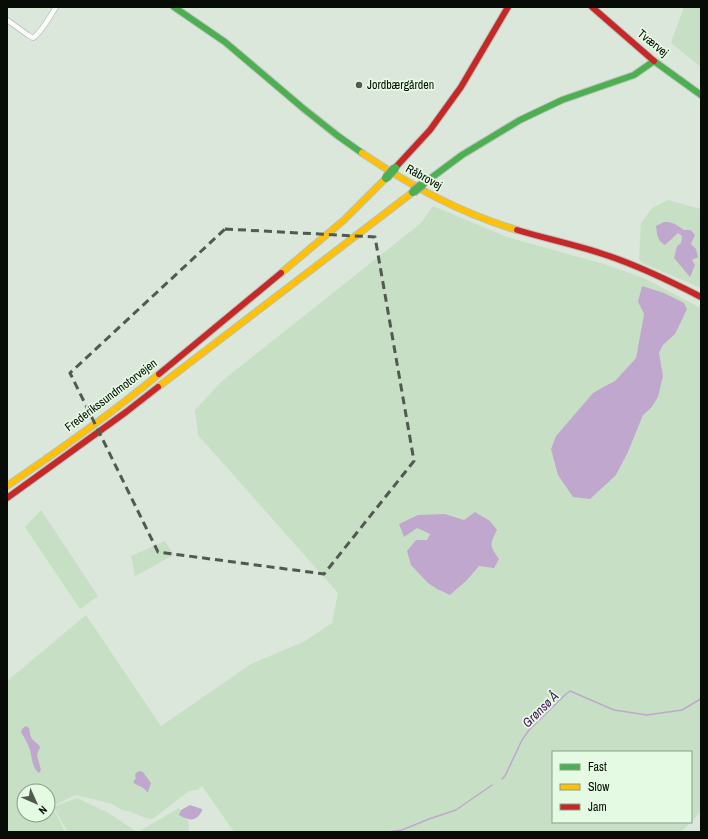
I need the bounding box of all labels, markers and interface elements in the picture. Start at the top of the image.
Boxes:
street label: Tværvej [634,26,672,60]
place label: Jordbærgården [367,77,434,93]
marker: Jordbærgården [354,80,364,90]
street label: Råbrovej [403,160,445,194]
street label: Frederikssundmotorvejen [62,355,160,435]
water label: Grønsø Å [519,688,562,731]
legend [552,751,692,823]
text: Fast [588,759,607,775]
text: Slow [588,779,610,795]
north arrow [16,783,56,823]
text: Jam [588,799,607,815]
text: N [36,803,50,817]

